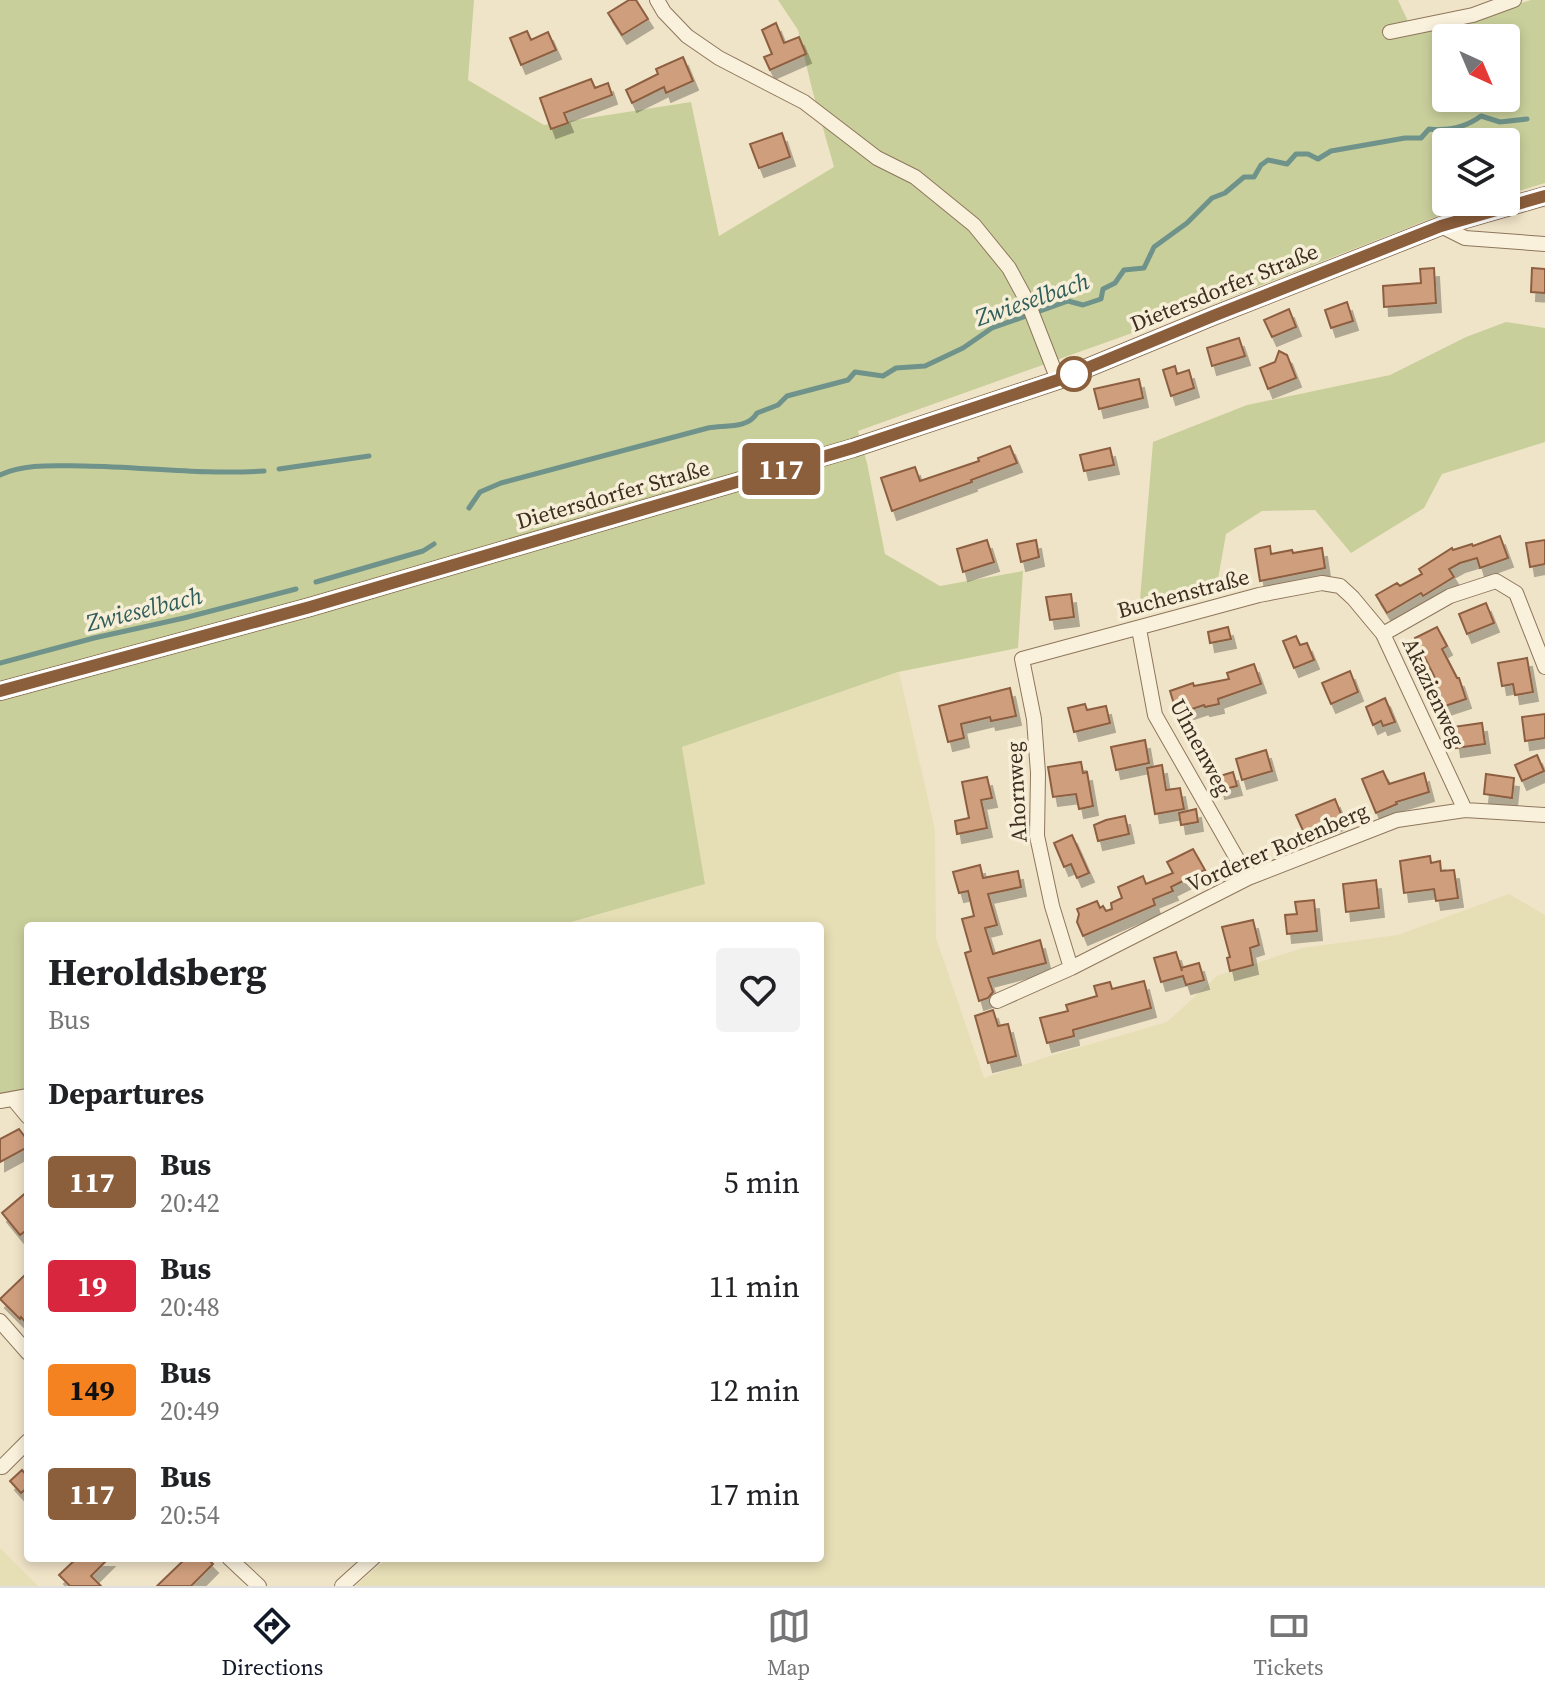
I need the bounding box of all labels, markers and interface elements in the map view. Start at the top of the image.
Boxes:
north arrow [1432,24,1520,112]
map controls [1432,24,1520,216]
button: layers [1432,128,1520,216]
street label: Dietersdorfer Straße [1126,236,1322,338]
water label: Zwieselbach [970,264,1093,334]
unlabelled marker [1057,357,1091,391]
line badge: 117 [735,443,827,495]
text: 117 [758,450,804,488]
street label: Dietersdorfer Straße [513,452,713,536]
street label: Buchenstraße [1114,561,1252,625]
water label: Zwieselbach [82,579,206,640]
street label: Akazienweg [1396,633,1472,751]
street label: Ulmenweg [1163,693,1239,801]
street label: Ahornweg [998,741,1034,843]
street label: Vorderer Rotenberg [1181,795,1373,899]
text: Heroldsberg [48,946,267,998]
button: heart [716,948,800,1032]
text: Bus [48,1002,90,1038]
text: Departures [48,1073,204,1114]
text: Bus [160,1144,211,1185]
text: 5 min [724,1162,800,1203]
text: 117 [69,1163,115,1201]
text: 20:42 [160,1185,220,1221]
text: Bus [160,1248,211,1289]
text: 11 min [709,1266,800,1307]
text: 19 [77,1267,107,1305]
text: 20:48 [160,1289,220,1325]
text: Bus [160,1352,211,1393]
text: 12 min [709,1370,800,1411]
text: 149 [69,1371,115,1409]
text: 20:49 [160,1393,220,1429]
text: Bus [160,1456,211,1497]
text: 17 min [709,1474,800,1515]
text: 117 [69,1475,115,1513]
text: 20:54 [160,1497,220,1533]
tab: Directions [222,1604,323,1682]
tab: Map [767,1604,811,1682]
tab: Tickets [1254,1604,1323,1682]

